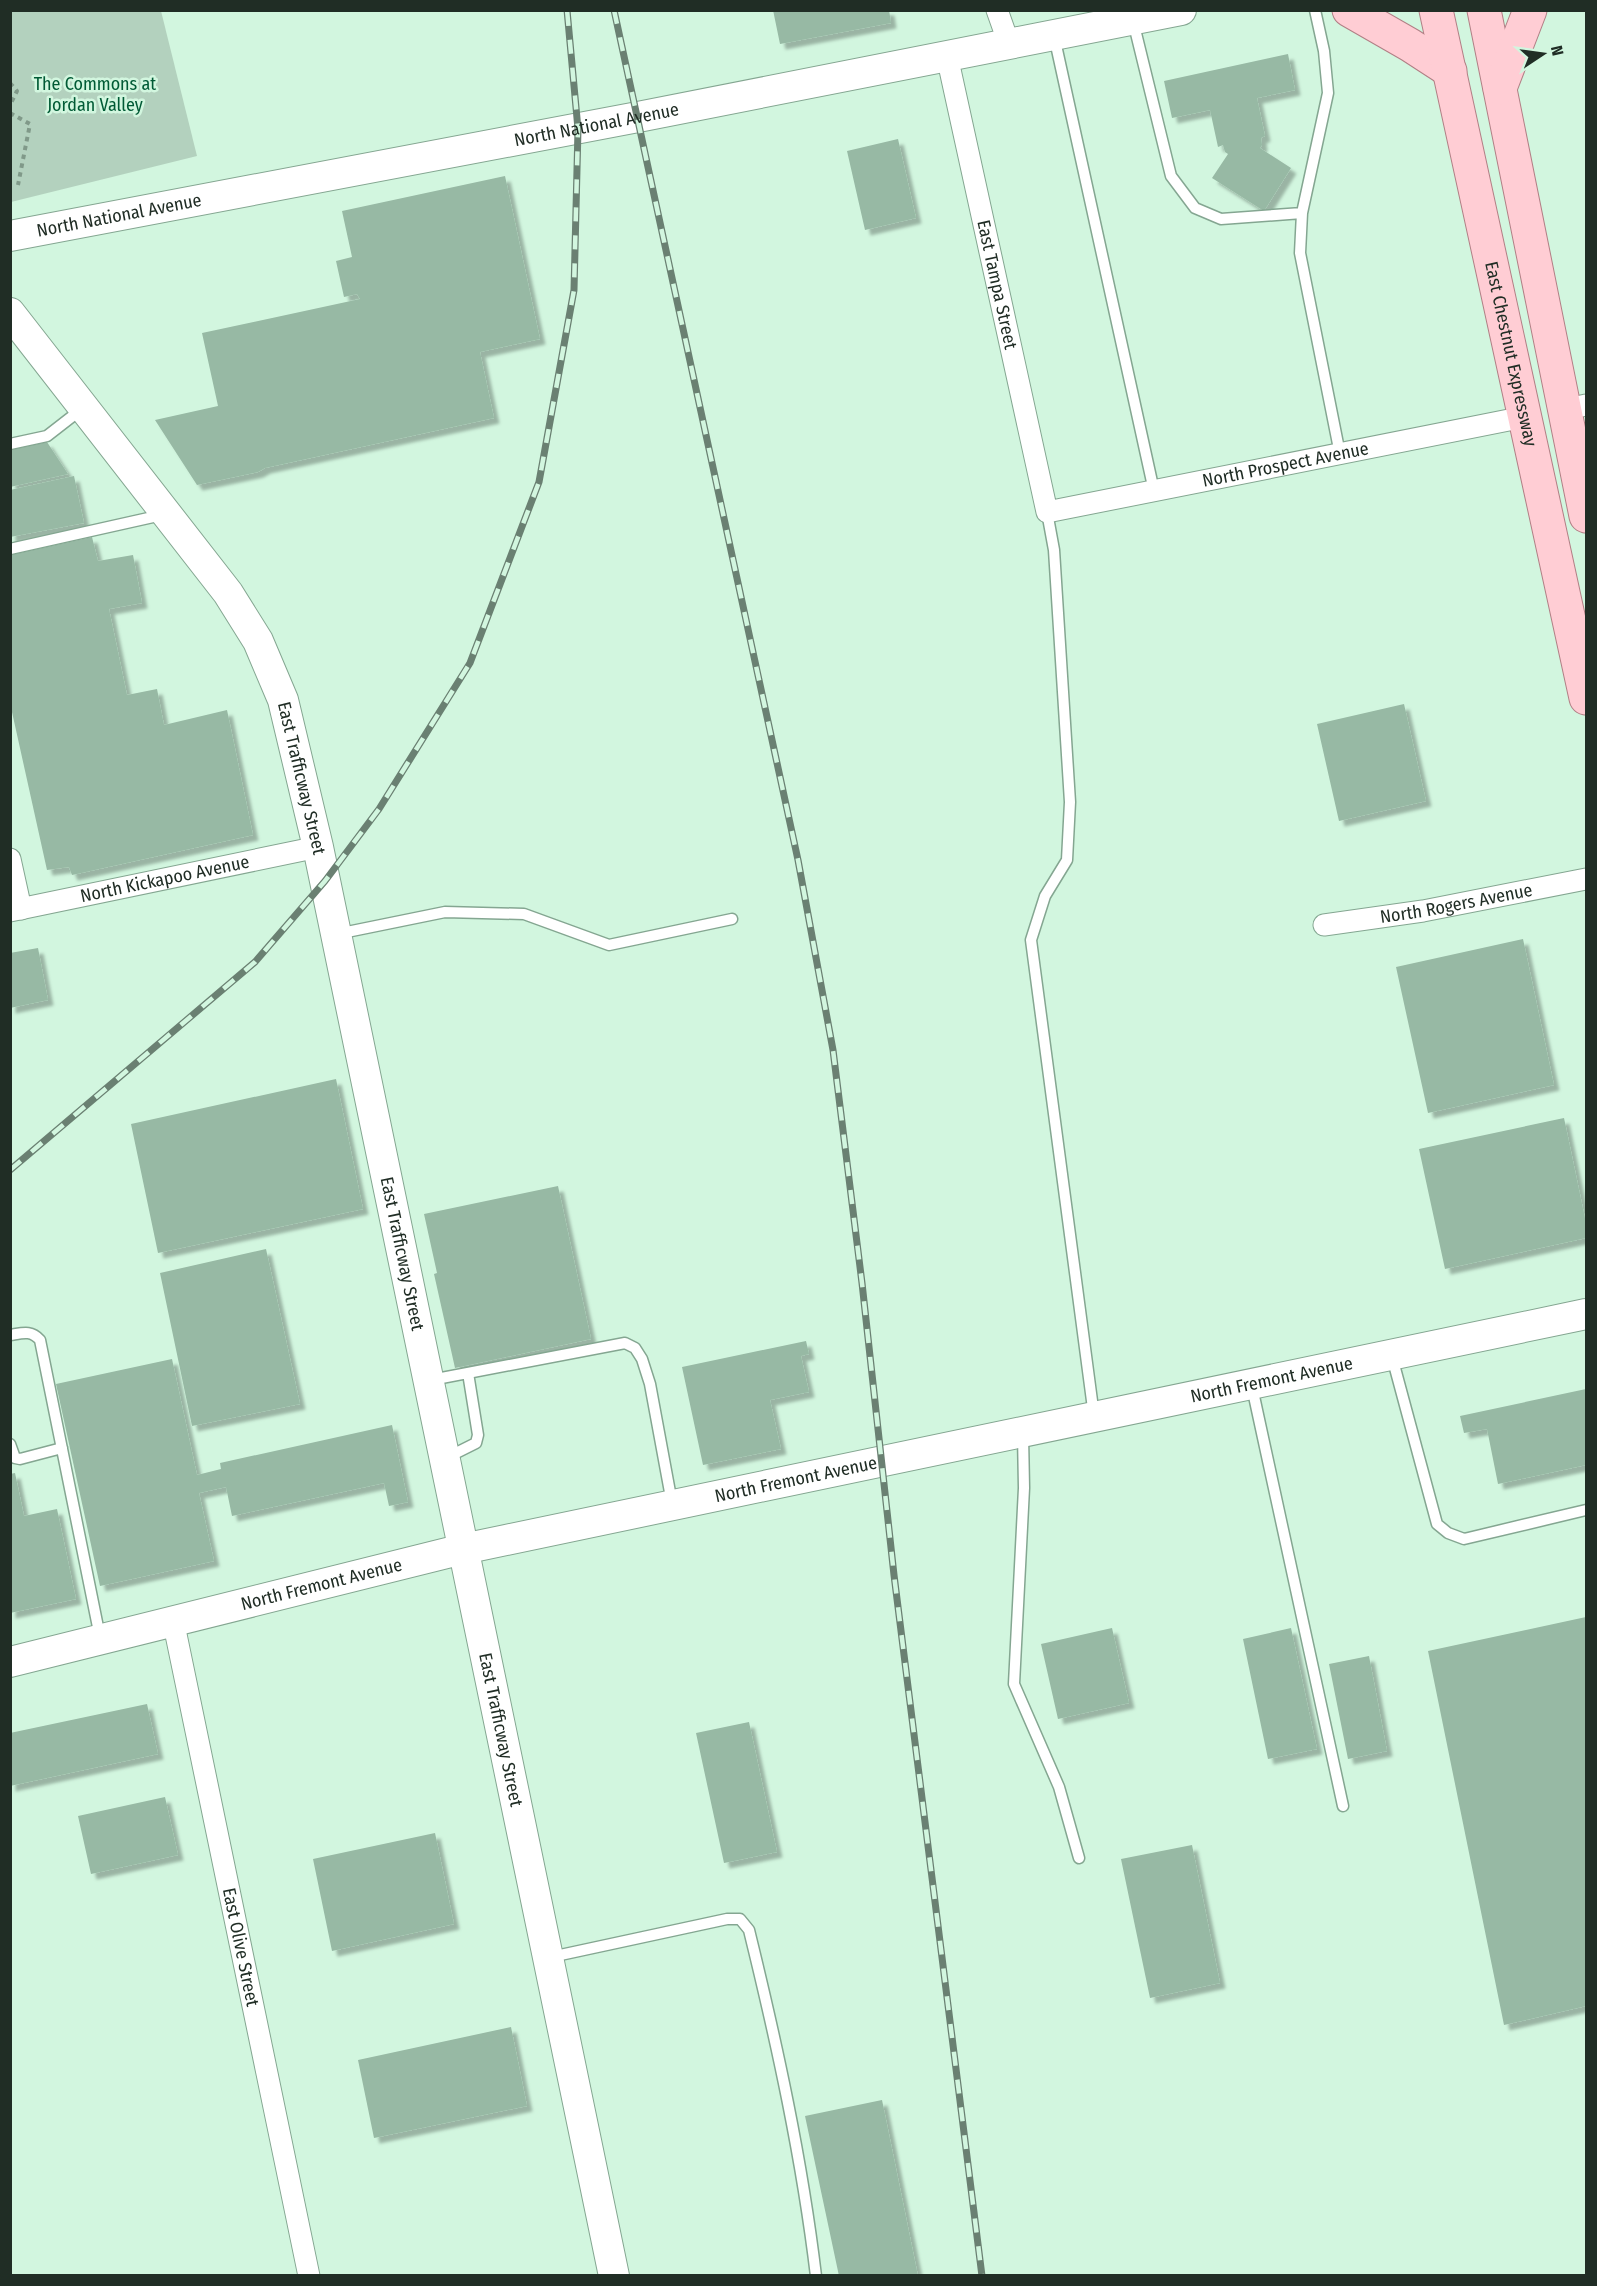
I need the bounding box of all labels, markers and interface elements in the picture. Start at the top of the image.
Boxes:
north arrow [1513,24,1573,84]
text: N [1547,44,1567,58]
park label: The Commons at Jordan Valley [34,73,156,116]
street label: North National Avenue [512,98,681,151]
street label: North National Avenue [35,189,203,242]
street label: East Tampa Street [972,218,1022,351]
street label: East Chestnut Expressway [1480,259,1542,448]
street label: North Prospect Avenue [1201,437,1371,492]
street label: East Trafficway Street [273,700,330,857]
street label: North Kickapoo Avenue [78,851,251,907]
street label: North Rogers Avenue [1379,879,1534,928]
street label: East Trafficway Street [376,1175,429,1333]
street label: North Fremont Avenue [1188,1352,1355,1407]
street label: North Fremont Avenue [713,1452,879,1507]
street label: North Fremont Avenue [239,1554,404,1615]
street label: East Trafficway Street [474,1651,527,1809]
street label: East Olive Street [218,1886,264,2009]

